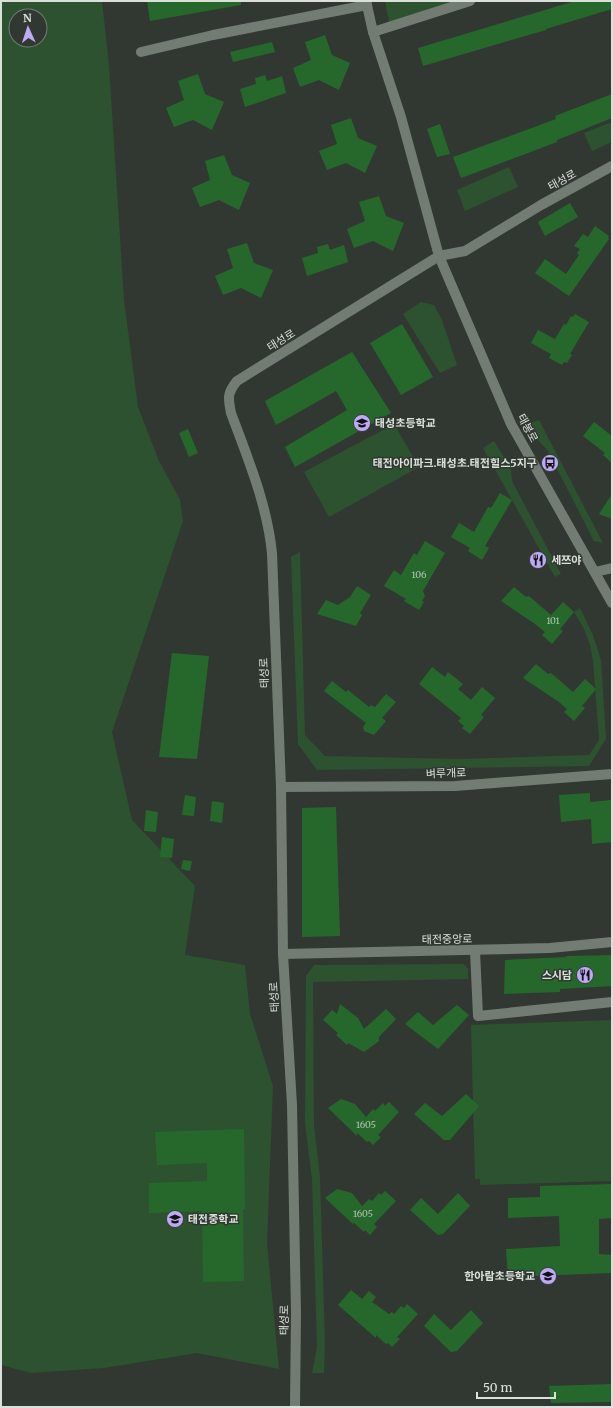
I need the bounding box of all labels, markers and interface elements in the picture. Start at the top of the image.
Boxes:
north arrow [8,8,48,48]
text: N [23,11,32,25]
street label: 태성로 [545,167,579,193]
street label: 태성로 [264,326,298,354]
street label: 태봉로 [515,411,541,445]
school or university icon: 태성초등학교 [352,413,372,433]
place label: 태성초등학교 [375,416,436,430]
bus stop icon: 태전아이파크.태성초.태전힐스5지구 [540,453,560,473]
place label: 태전아이파크.태성초.태전힐스5지구 [373,456,537,470]
restaurant icon: 세쯔야 [528,550,548,570]
place label: 세쯔야 [551,553,581,567]
house number: 106 [412,569,427,580]
house number: 101 [546,615,560,626]
street label: 태성로 [256,658,272,688]
street label: 벼루개로 [426,765,466,781]
street label: 태전중앙로 [422,932,472,946]
restaurant icon: 스시담 [575,965,595,985]
place label: 스시담 [542,968,572,982]
street label: 태성로 [266,981,282,1013]
house number: 1605 [356,1119,376,1130]
house number: 1605 [353,1208,373,1219]
school or university icon: 태전중학교 [165,1209,185,1229]
place label: 태전중학교 [188,1212,239,1226]
school or university icon: 한아람초등학교 [538,1266,558,1286]
place label: 한아람초등학교 [464,1269,535,1283]
street label: 태성로 [277,1305,291,1335]
scale bar [477,1374,555,1400]
text: 50 m [483,1380,512,1395]

